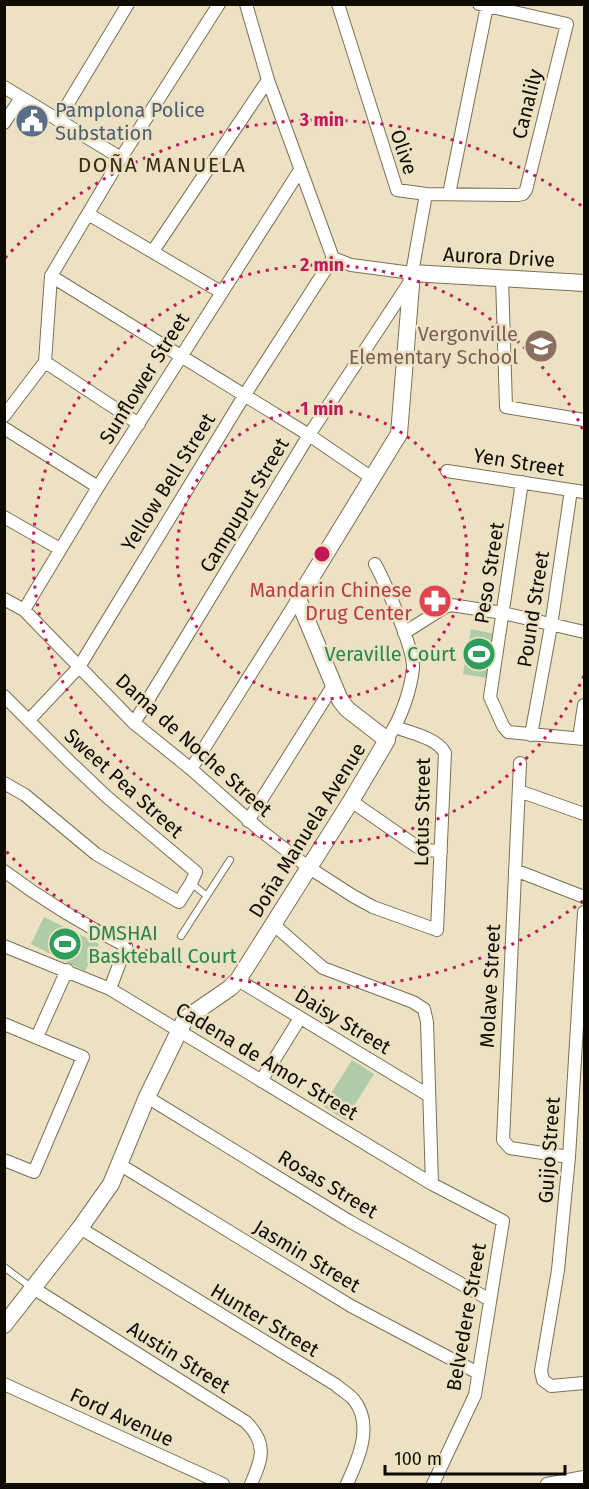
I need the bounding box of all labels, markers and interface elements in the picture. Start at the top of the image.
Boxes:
street label: Canalily [507,66,547,141]
place label: Pamplona Police Substation [55,98,205,145]
public building icon: Pamplona Police Substation [14,103,50,139]
text: 3 min [299,109,344,131]
street label: Olive [385,126,423,178]
district label: DOÑA MANUELA [78,152,246,178]
street label: Aurora Drive [442,242,556,272]
text: 2 min [300,254,344,276]
street label: Sunflower Street [94,307,194,448]
place label: Vergonville Elementary School [349,322,518,369]
school or university icon: Vergonville Elementary School [523,328,559,364]
text: 1 min [300,398,344,420]
street label: Yellow Bell Street [116,408,220,555]
street label: Campuput Street [194,433,294,577]
street label: Yen Street [472,443,567,481]
street label: Peso Street [469,520,509,625]
centre of rings [312,544,332,564]
street label: Pound Street [512,548,554,669]
place label: Mandarin Chinese Drug Center [249,578,412,625]
pharmacy icon: Mandarin Chinese Drug Center [417,583,453,619]
sports icon: Veraville Court [461,636,497,672]
place label: Veraville Court [325,642,457,666]
street label: Dama de Noche Street [111,668,278,822]
street label: Sweet Pea Street [60,723,189,843]
street label: Doña Manuela Avenue [243,738,371,922]
street label: Lotus Street [409,757,435,867]
place label: DMSHAI Baskteball Court [88,921,237,968]
street label: Molave Street [475,923,505,1048]
sports icon: DMSHAI Baskteball Court [47,926,83,962]
street label: Daisy Street [291,983,396,1059]
street label: Cadena de Amor Street [172,997,363,1125]
street label: Guijo Street [533,1095,565,1204]
street label: Rosas Street [274,1145,383,1224]
street label: Jasmin Street [249,1215,365,1298]
street label: Belvedere Street [441,1240,491,1393]
street label: Hunter Street [207,1278,324,1362]
street label: Austin Street [123,1316,235,1398]
street label: Ford Avenue [66,1383,178,1451]
scale bar [385,1438,565,1476]
text: 100 m [394,1448,442,1470]

